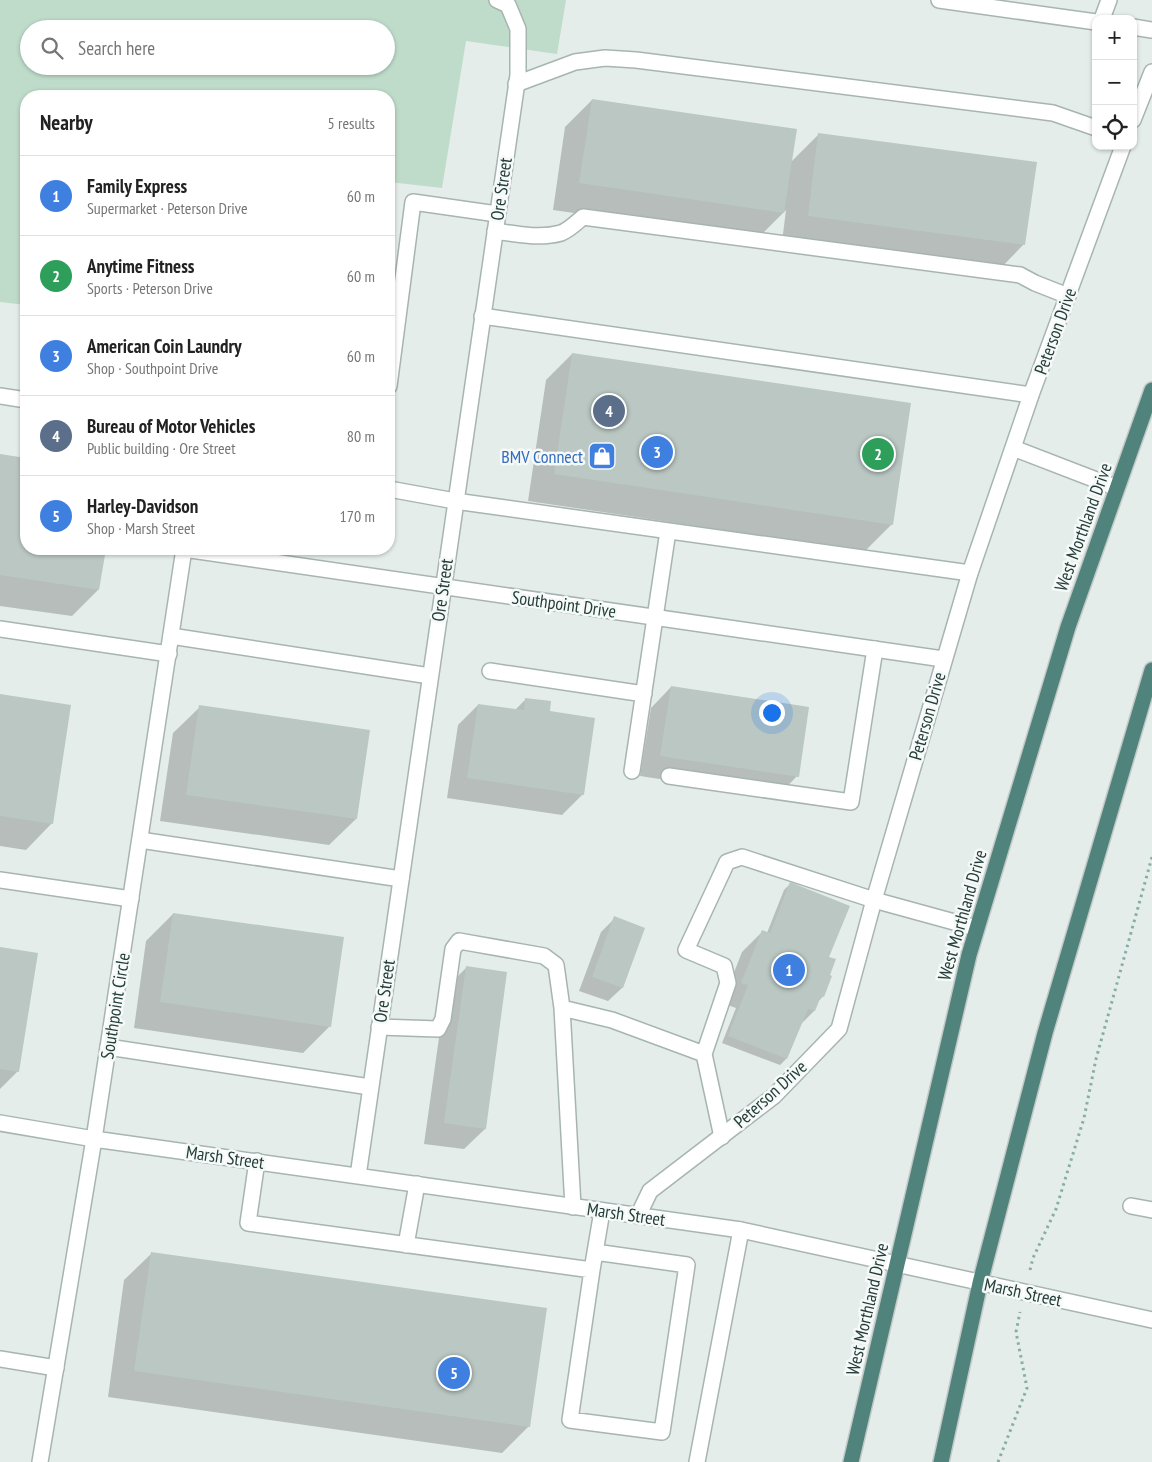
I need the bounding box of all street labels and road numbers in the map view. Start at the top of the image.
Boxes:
street label: Ore Street [485,156,517,222]
street label: Peterson Drive [1029,285,1081,377]
street label: West Morthland Drive [1049,460,1117,594]
street label: Ore Street [426,557,458,623]
street label: Southpoint Drive [510,585,618,623]
street label: Peterson Drive [903,669,951,763]
street label: West Morthland Drive [932,847,992,983]
street label: Southpoint Circle [95,951,135,1061]
street label: Ore Street [368,958,400,1024]
street label: Peterson Drive [729,1055,811,1133]
street label: Marsh Street [184,1140,266,1174]
street label: Marsh Street [585,1197,667,1231]
street label: West Morthland Drive [841,1241,893,1377]
street label: Marsh Street [982,1273,1064,1311]

